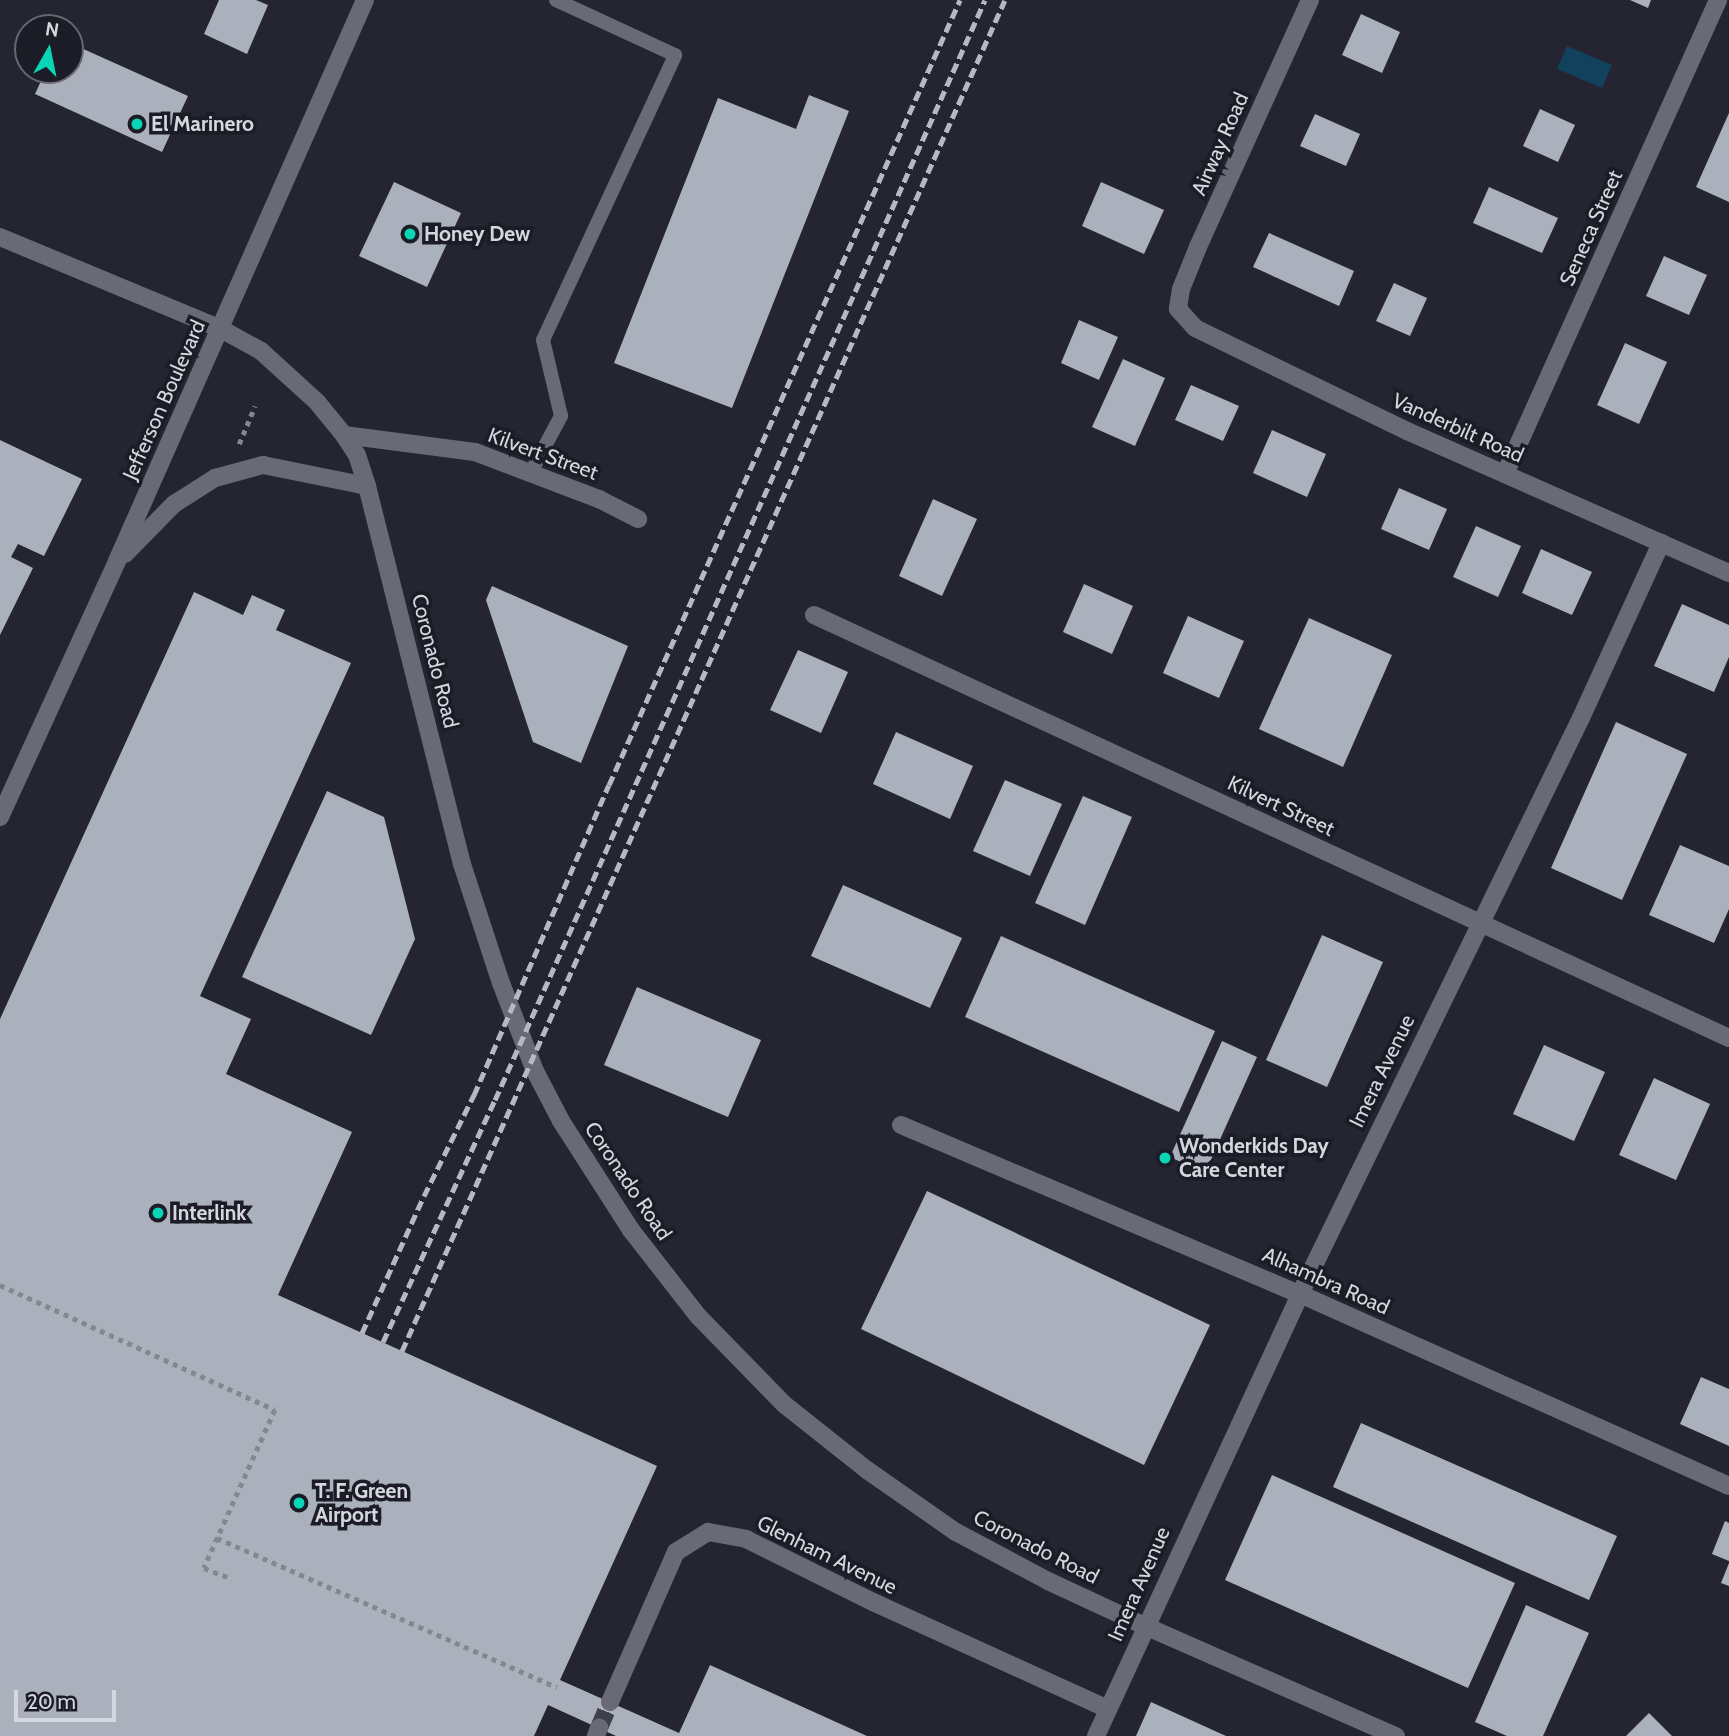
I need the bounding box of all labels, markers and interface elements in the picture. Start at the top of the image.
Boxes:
north arrow [14,14,84,84]
text: N [44,17,60,42]
street label: Airway Road [1186,89,1254,199]
place label: El Marinero [151,111,254,137]
marker: El Marinero [129,116,145,132]
street label: Seneca Street [1554,166,1628,290]
place label: Honey Dew [424,221,530,247]
marker: Honey Dew [402,226,418,242]
street label: Jefferson Boulevard [117,316,211,484]
street label: Vanderbilt Road [1388,388,1528,468]
street label: Kilvert Street [485,423,601,485]
street label: Coronado Road [406,591,464,731]
street label: Kilvert Street [1224,770,1338,842]
street label: Imera Avenue [1344,1011,1420,1131]
street label: Coronado Road [579,1117,677,1245]
place label: Wonderkids Day Care Center [1179,1133,1329,1183]
marker: Wonderkids Day Care Center [1157,1150,1173,1166]
place label: Interlink [172,1200,247,1226]
marker: Interlink [150,1205,166,1221]
street label: Alhambra Road [1259,1242,1393,1320]
place label: T. F. Green Airport [315,1478,408,1528]
marker: T. F. Green Airport [289,1493,309,1513]
street label: Coronado Road [969,1505,1103,1589]
street label: Glenham Avenue [753,1510,901,1600]
street label: Imera Avenue [1103,1523,1175,1645]
scale bar [18,1676,119,1720]
text: 20 m [27,1689,76,1714]

